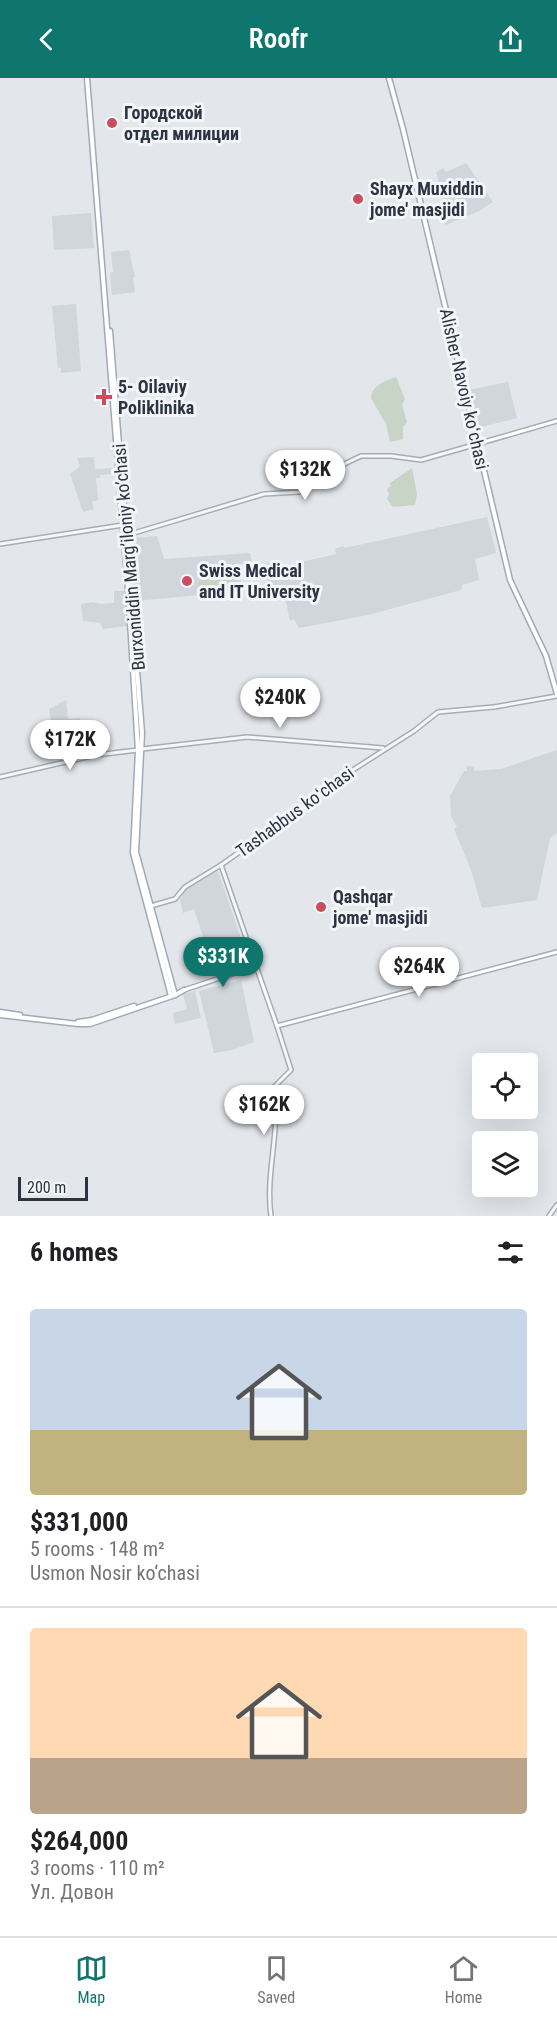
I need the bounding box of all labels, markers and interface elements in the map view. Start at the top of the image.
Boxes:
icon: back [30,23,63,56]
text: Roofr [249,23,308,55]
icon: share [494,23,527,56]
place label: Городской отдел милиции [124,102,239,144]
marker: Городской отдел милиции [105,116,119,130]
place label: Shayx Muxiddin jome' masjidi [369,178,484,220]
marker: Shayx Muxiddin jome' masjidi [351,192,365,206]
street label: Alisher Navoiy koʻchasi [436,306,493,471]
place label: 5- Oilaviy Poliklinika [118,376,194,418]
marker: 5- Oilaviy Poliklinika [95,388,113,406]
street label: Burxoniddin Marg’iloniy ko’chasi [108,443,149,671]
pin: $132K [263,450,347,501]
text: $132K [279,457,331,481]
place label: Swiss Medical and IT University [199,560,320,602]
marker: Swiss Medical and IT University [180,574,194,588]
pin: $240K [238,678,322,729]
text: $240K [254,685,306,709]
pin: $172K [28,720,112,771]
text: $172K [44,727,96,751]
street label: Tashabbus koʻchasi [232,762,358,861]
place label: Qashqar jome' masjidi [332,886,428,928]
marker: Qashqar jome' masjidi [314,900,328,914]
pin: $331K [181,937,265,988]
text: $331K [197,944,249,968]
pin: $264K [377,947,461,998]
text: $264K [393,954,445,978]
map controls [472,1053,538,1197]
button: locate [472,1053,538,1119]
pin: $162K [222,1085,306,1136]
text: $162K [238,1092,290,1116]
button: layers [472,1131,538,1197]
scale bar [18,1174,88,1202]
text: 200 m [27,1178,66,1197]
icon: filters [494,1236,527,1269]
text: 6 homes [30,1237,118,1267]
icon: home [225,1348,333,1456]
text: $331,000 [30,1507,128,1537]
text: 5 rooms · 148 m² [30,1537,165,1561]
text: Usmon Nosir ko‘chasi [30,1561,200,1585]
icon: home [225,1667,333,1775]
text: $264,000 [30,1826,128,1856]
text: 3 rooms · 110 m² [30,1856,165,1880]
text: Ул. Довон [30,1880,114,1904]
tab: Map [75,1952,108,2007]
tab: Saved [257,1952,295,2007]
tab: Home [445,1952,482,2007]

